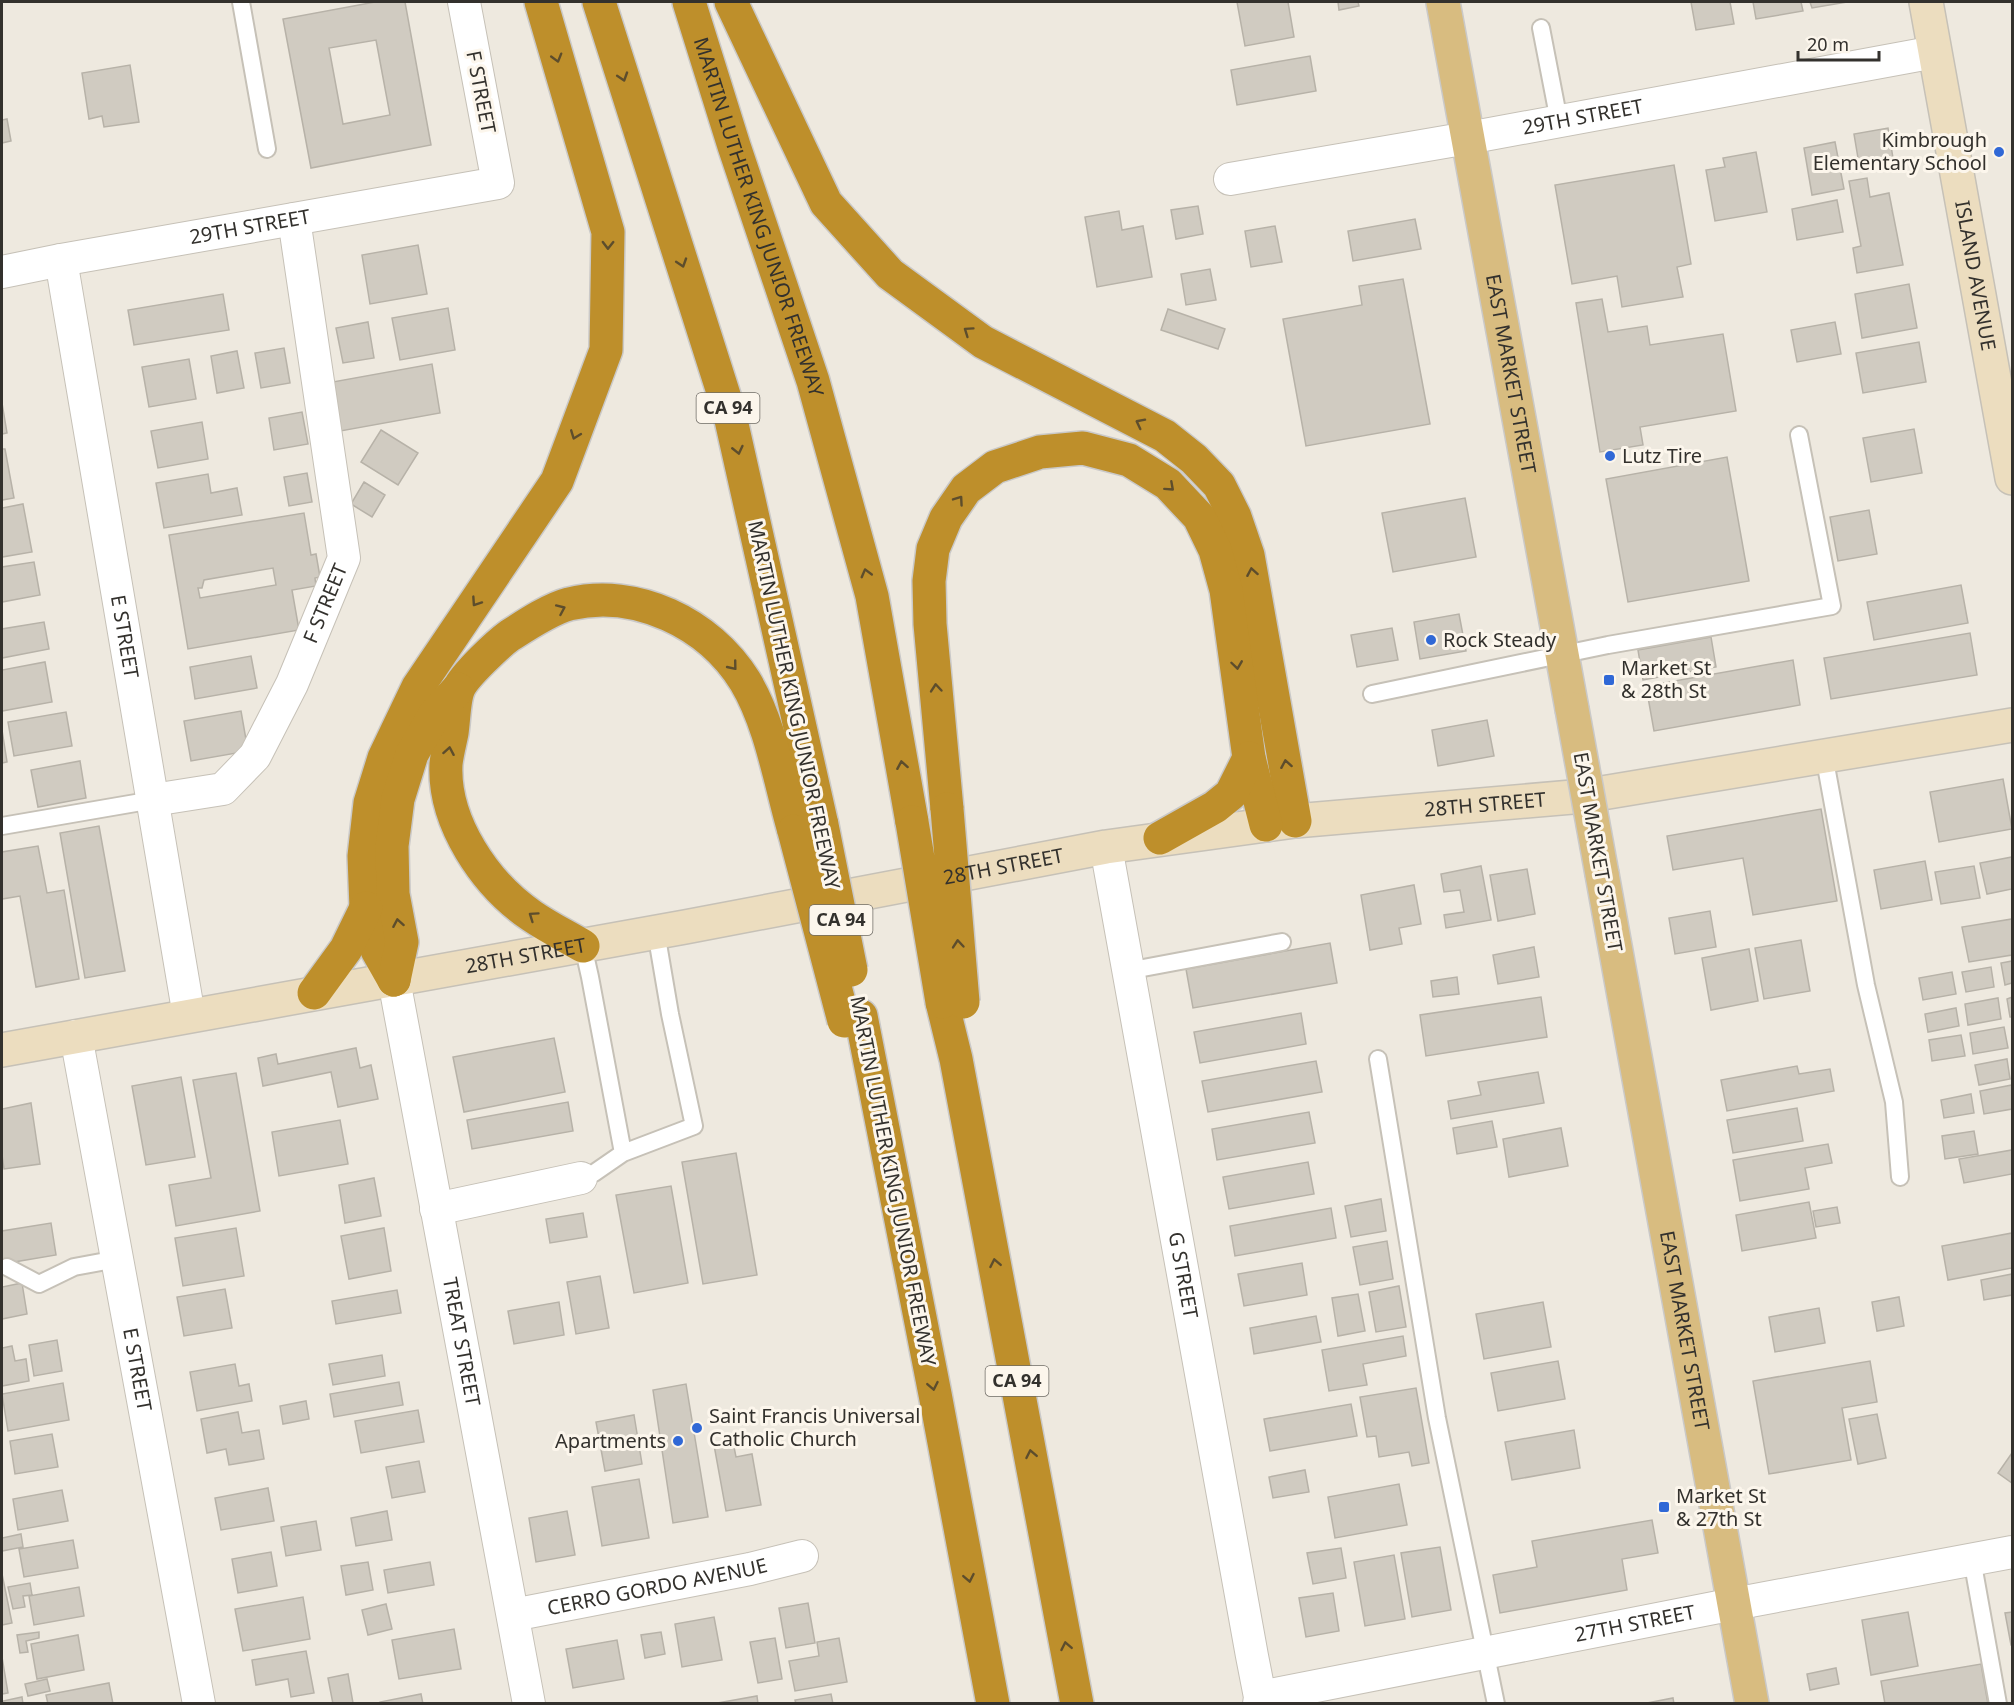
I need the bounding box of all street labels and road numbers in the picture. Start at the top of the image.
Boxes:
street label: MARTIN LUTHER KING JUNIOR FREEWAY [688,34,831,400]
street label: F STREET [460,48,503,135]
street label: 29TH STREET [1520,92,1645,141]
street label: ISLAND AVENUE [1949,198,2003,353]
street label: 29TH STREET [187,202,312,250]
street label: EAST MARKET STREET [1480,272,1543,476]
road number: CA 94 [696,393,760,423]
street label: MARTIN LUTHER KING JUNIOR FREEWAY [742,518,847,892]
street label: F STREET [296,559,353,647]
street label: E STREET [105,593,146,680]
street label: EAST MARKET STREET [1568,750,1629,954]
street label: 28TH STREET [1423,785,1547,823]
street label: 28TH STREET [941,841,1066,891]
road number: CA 94 [810,905,872,935]
street label: 28TH STREET [463,931,588,979]
street label: MARTIN LUTHER KING JUNIOR FREEWAY [844,994,943,1369]
street label: G STREET [1163,1229,1205,1321]
street label: EAST MARKET STREET [1654,1229,1716,1432]
street label: TREAT STREET [437,1275,487,1408]
street label: E STREET [117,1325,159,1413]
road number: CA 94 [986,1366,1048,1396]
street label: CERRO GORDO AVENUE [545,1551,770,1621]
street label: 27TH STREET [1572,1598,1697,1648]

